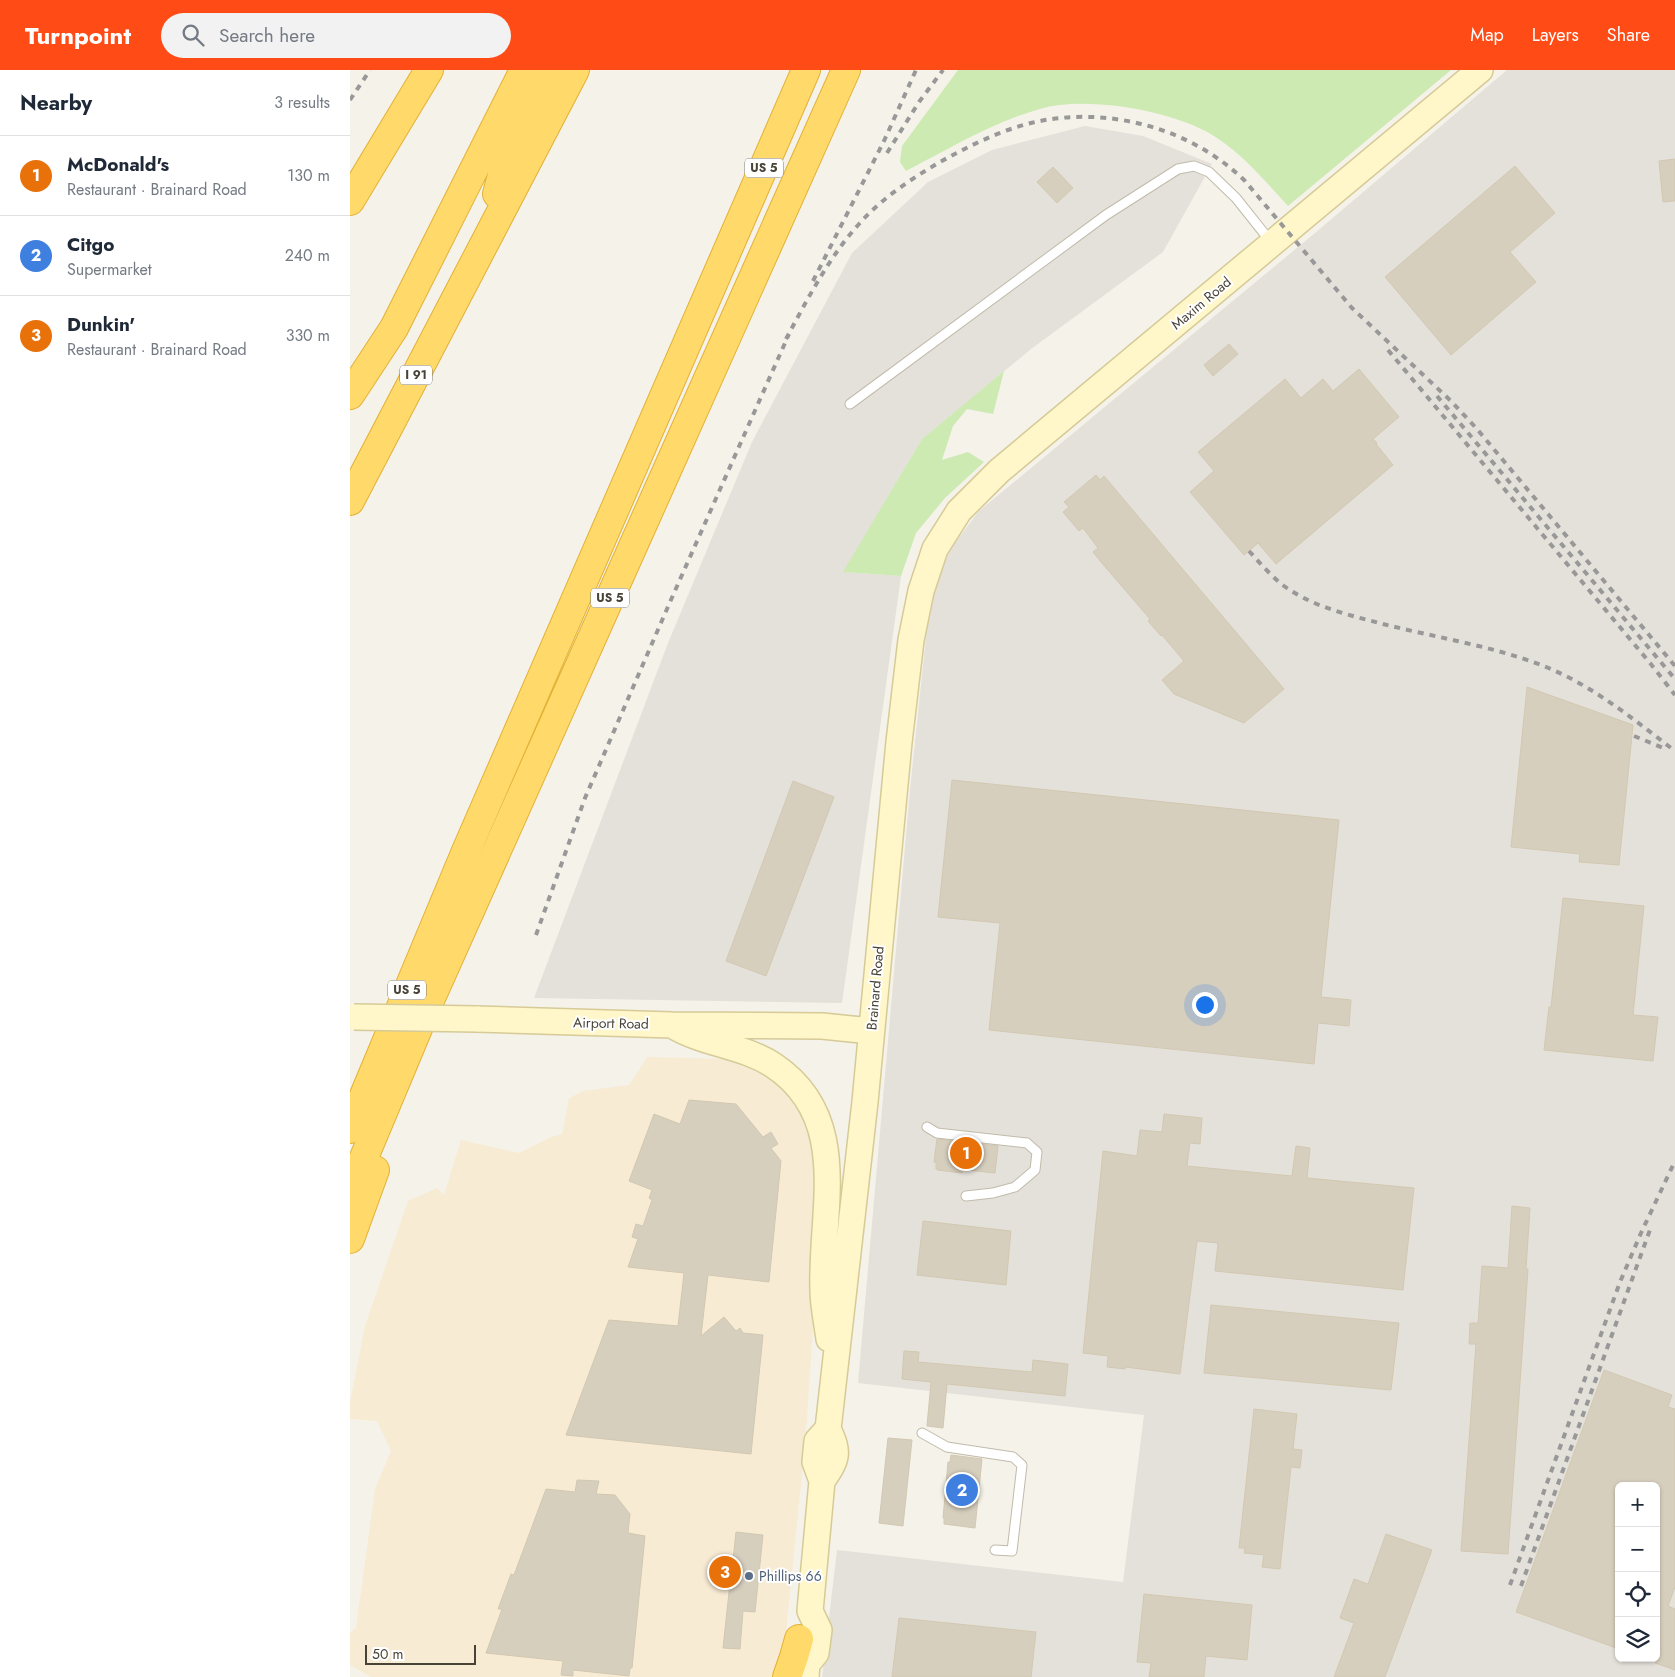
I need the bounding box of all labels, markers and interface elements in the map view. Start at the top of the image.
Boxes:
search box [161,13,511,58]
text: Turnpoint [25,18,131,53]
icon: search [179,21,207,49]
text: Search here [219,22,315,49]
text: Map [1470,22,1504,48]
text: Layers [1532,22,1579,48]
text: Share [1607,22,1650,48]
text: Nearby [20,88,92,118]
text: 3 results [274,91,330,114]
text: McDonald's [67,151,169,178]
road number: US 5 [745,159,783,178]
text: 1 [32,164,40,187]
text: 130 m [287,164,330,187]
text: Restaurant · Brainard Road [67,178,247,201]
text: Citgo [67,231,114,258]
text: 2 [31,244,41,267]
text: 240 m [285,244,330,267]
text: Supermarket [67,258,152,281]
street label: Maxim Road [1167,272,1235,334]
text: Dunkin' [67,311,135,338]
text: 3 [31,324,41,347]
text: 330 m [286,324,330,347]
text: Restaurant · Brainard Road [67,338,247,361]
road number: I 91 [400,366,432,384]
road number: US 5 [591,588,629,608]
street label: Brainard Road [861,945,889,1031]
road number: US 5 [388,980,426,1000]
your location [1192,992,1218,1018]
street label: Airport Road [573,1012,649,1034]
pin: 1 [950,1134,982,1172]
pin: 2 [946,1471,978,1509]
map controls [1615,1482,1660,1662]
button: + [1615,1482,1660,1527]
button: − [1615,1527,1660,1572]
pin: 3 [709,1553,741,1591]
place label: Phillips 66 [759,1566,822,1586]
marker: Phillips 66 [743,1570,755,1582]
button: locate [1615,1572,1660,1617]
button: layers [1615,1617,1660,1662]
scale bar [365,1642,476,1665]
text: 50 m [372,1644,403,1664]

